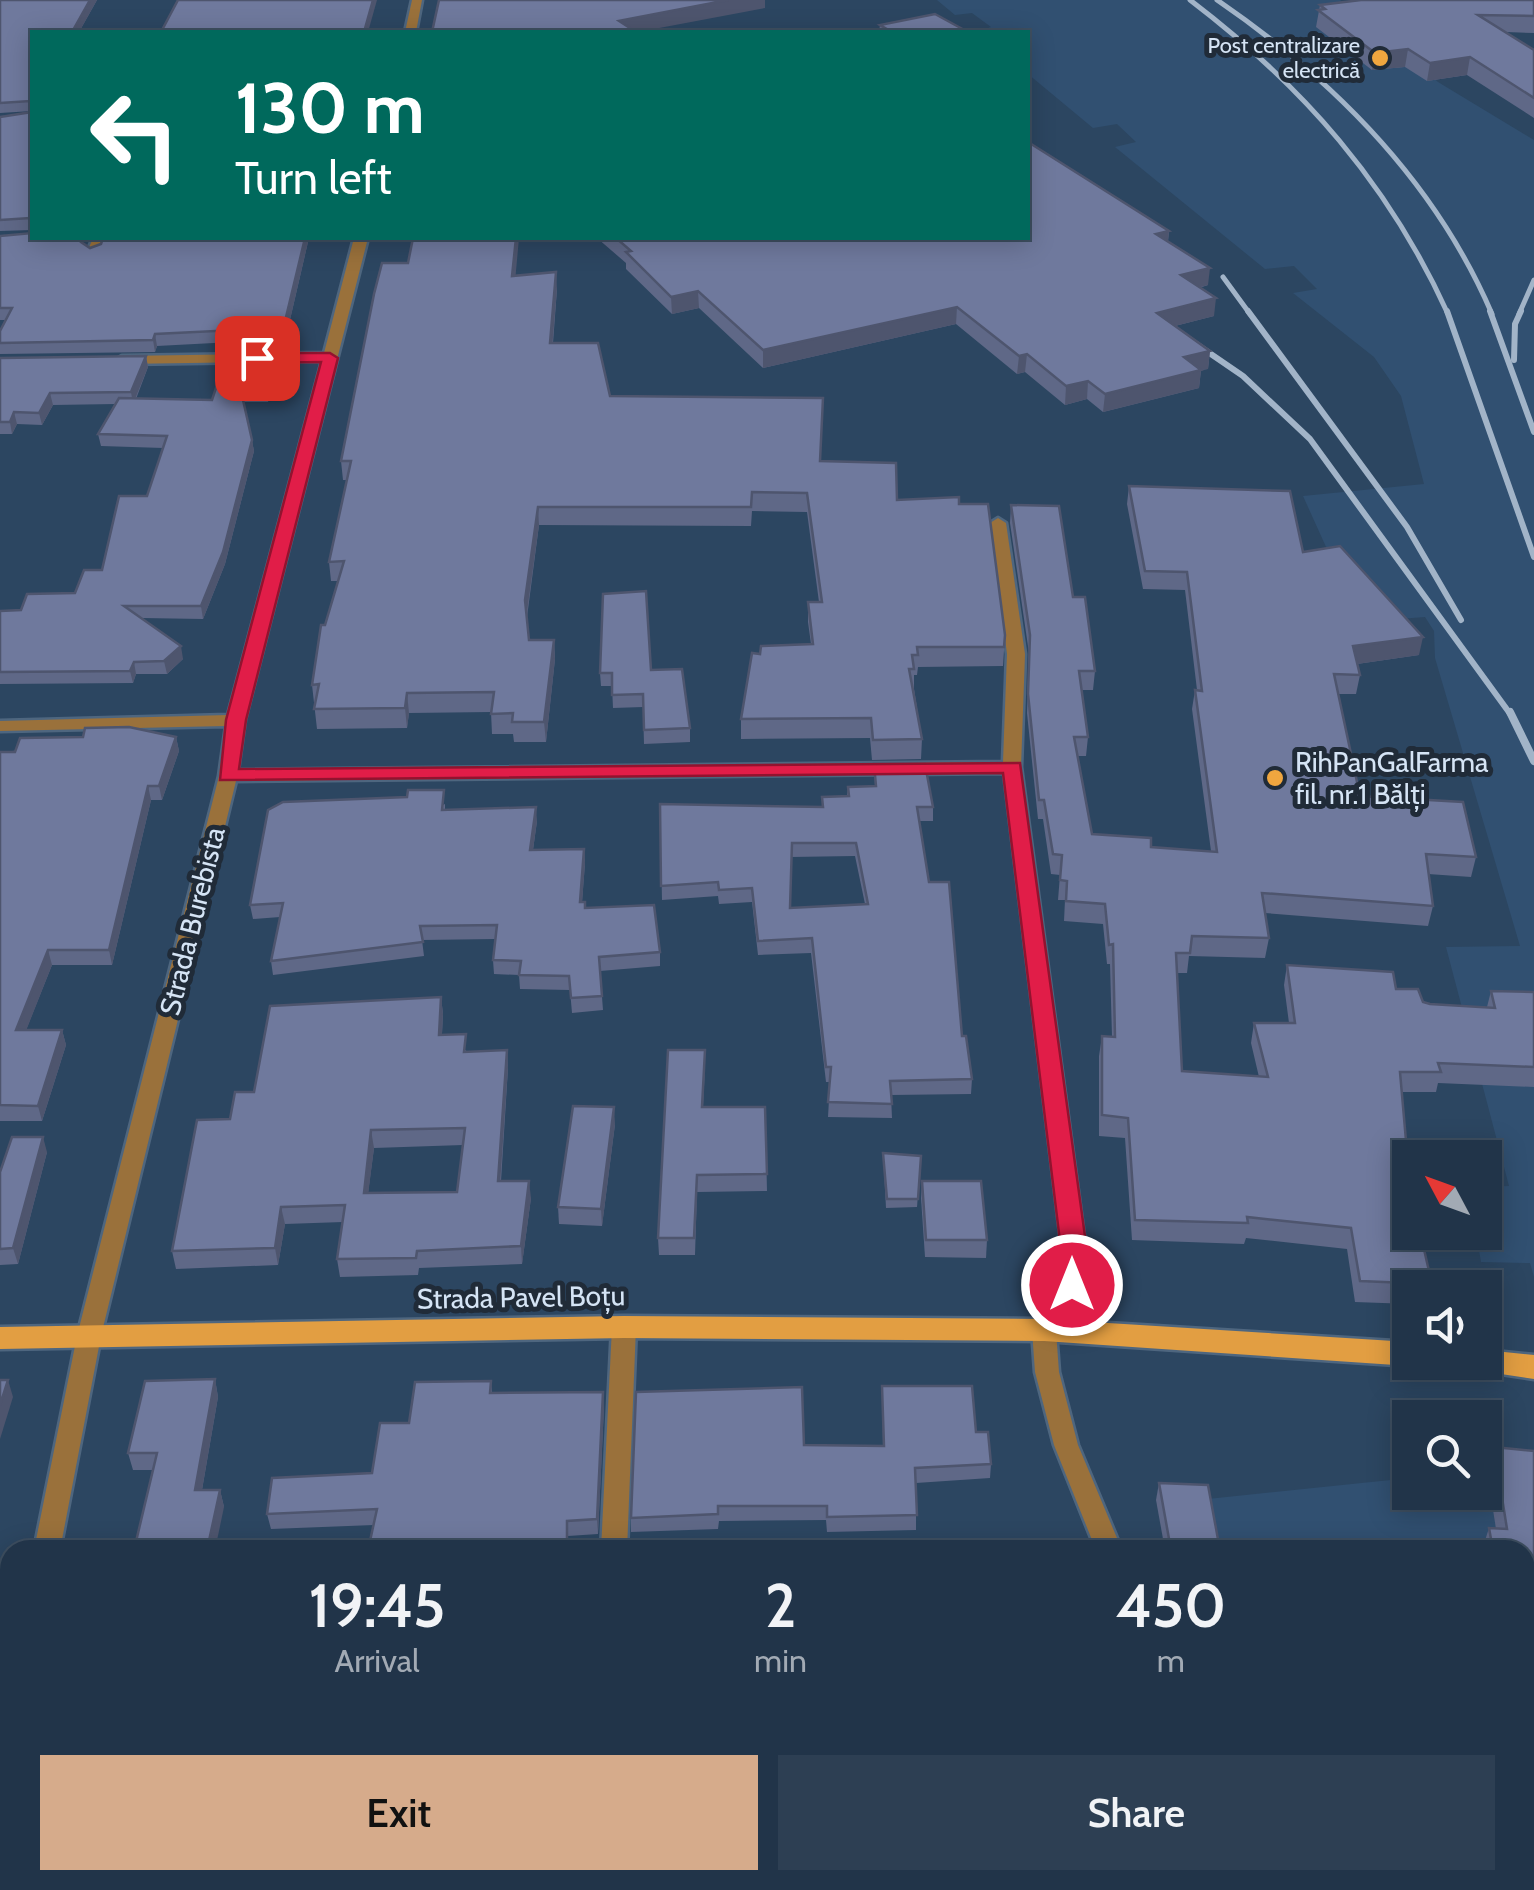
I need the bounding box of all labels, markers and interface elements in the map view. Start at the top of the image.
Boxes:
place label: Post centralizare electrică [1207,32,1360,84]
marker: Post centralizare electrică [1369,47,1391,69]
text: 130 m [235,65,425,151]
icon: left [70,70,200,200]
text: Turn left [235,151,392,205]
pin [215,316,300,401]
icon: arrive [230,331,285,386]
place label: RihPanGalFarma fil. nr.1 Bălți [1295,745,1489,812]
marker: RihPanGalFarma fil. nr.1 Bălți [1264,767,1286,789]
street label: Strada Burebista [152,823,232,1019]
north arrow [1392,1140,1502,1250]
map controls [1392,1140,1502,1510]
position arrow [1020,1233,1124,1337]
button: sound [1392,1270,1502,1380]
street label: Strada Pavel Boțu [417,1278,625,1317]
button: search [1392,1400,1502,1510]
text: 19:45 [309,1569,445,1642]
text: 2 [765,1569,796,1642]
text: 450 [1115,1569,1226,1642]
text: Arrival [334,1641,420,1680]
text: min [754,1641,807,1680]
text: m [1157,1641,1185,1680]
button: Exit [40,1755,758,1870]
button: Share [778,1755,1495,1870]

